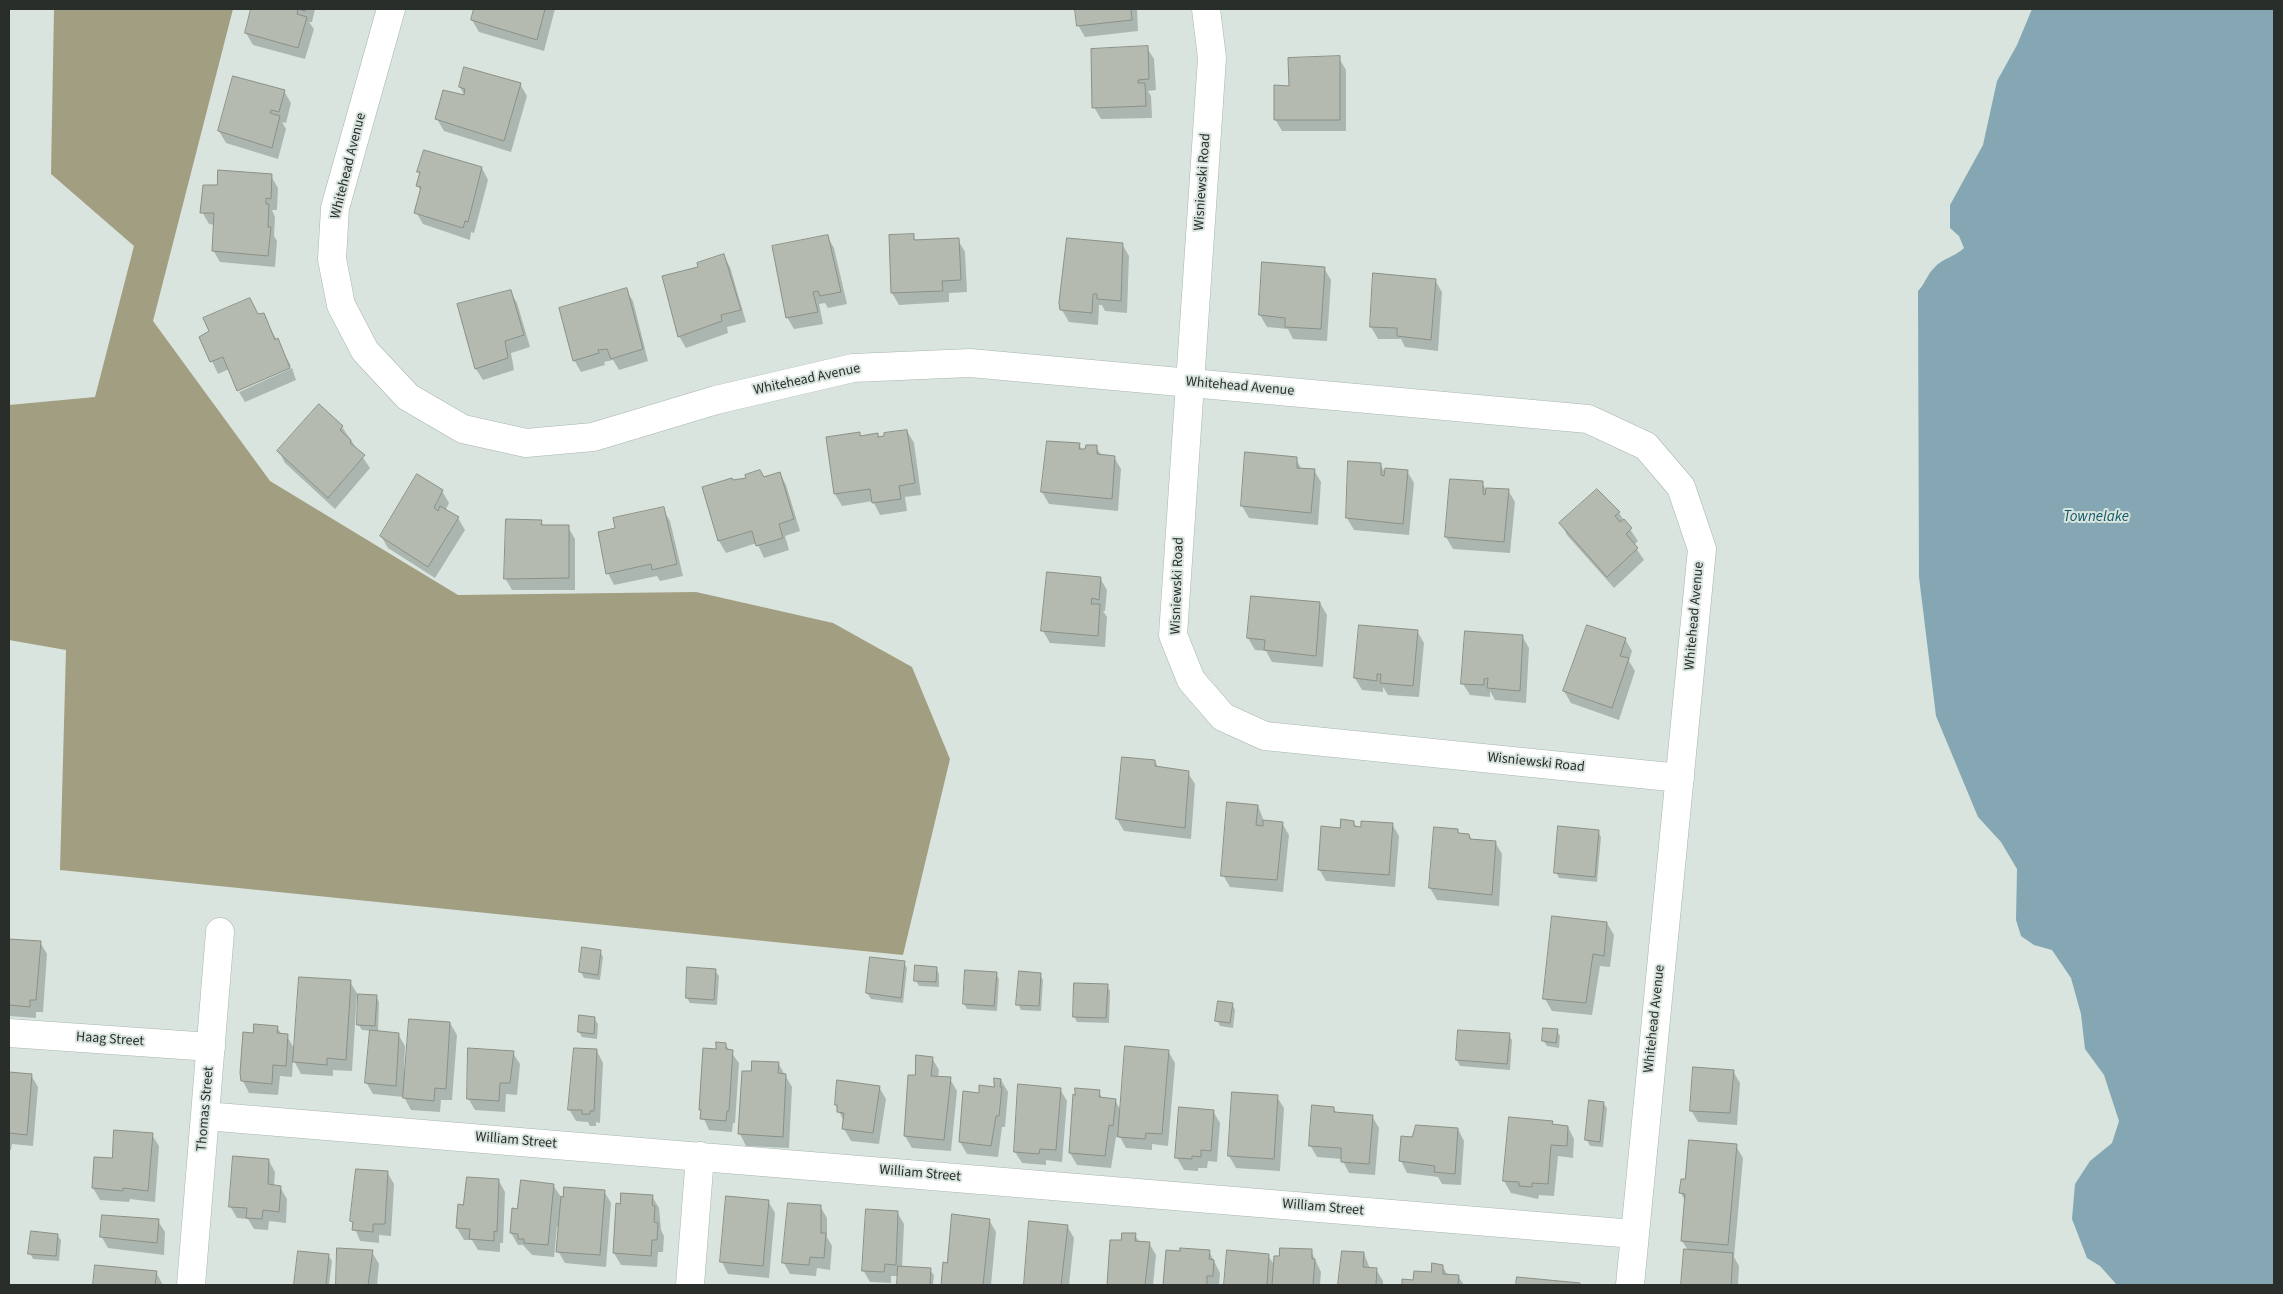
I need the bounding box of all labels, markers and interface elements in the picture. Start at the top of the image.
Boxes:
street label: Whitehead Avenue [328,111,370,221]
street label: Wisniewski Road [1191,133,1215,231]
street label: Whitehead Avenue [752,360,862,400]
street label: Whitehead Avenue [1185,374,1295,400]
water label: Townelake [2063,509,2129,527]
street label: Wisniewski Road [1168,537,1188,635]
street label: Whitehead Avenue [1682,561,1708,671]
street label: Wisniewski Road [1487,750,1585,776]
street label: Whitehead Avenue [1641,964,1669,1074]
street label: Haag Street [75,1029,145,1051]
street label: Thomas Street [194,1066,218,1152]
street label: William Street [475,1129,557,1153]
street label: William Street [879,1162,961,1186]
street label: William Street [1282,1196,1364,1220]

